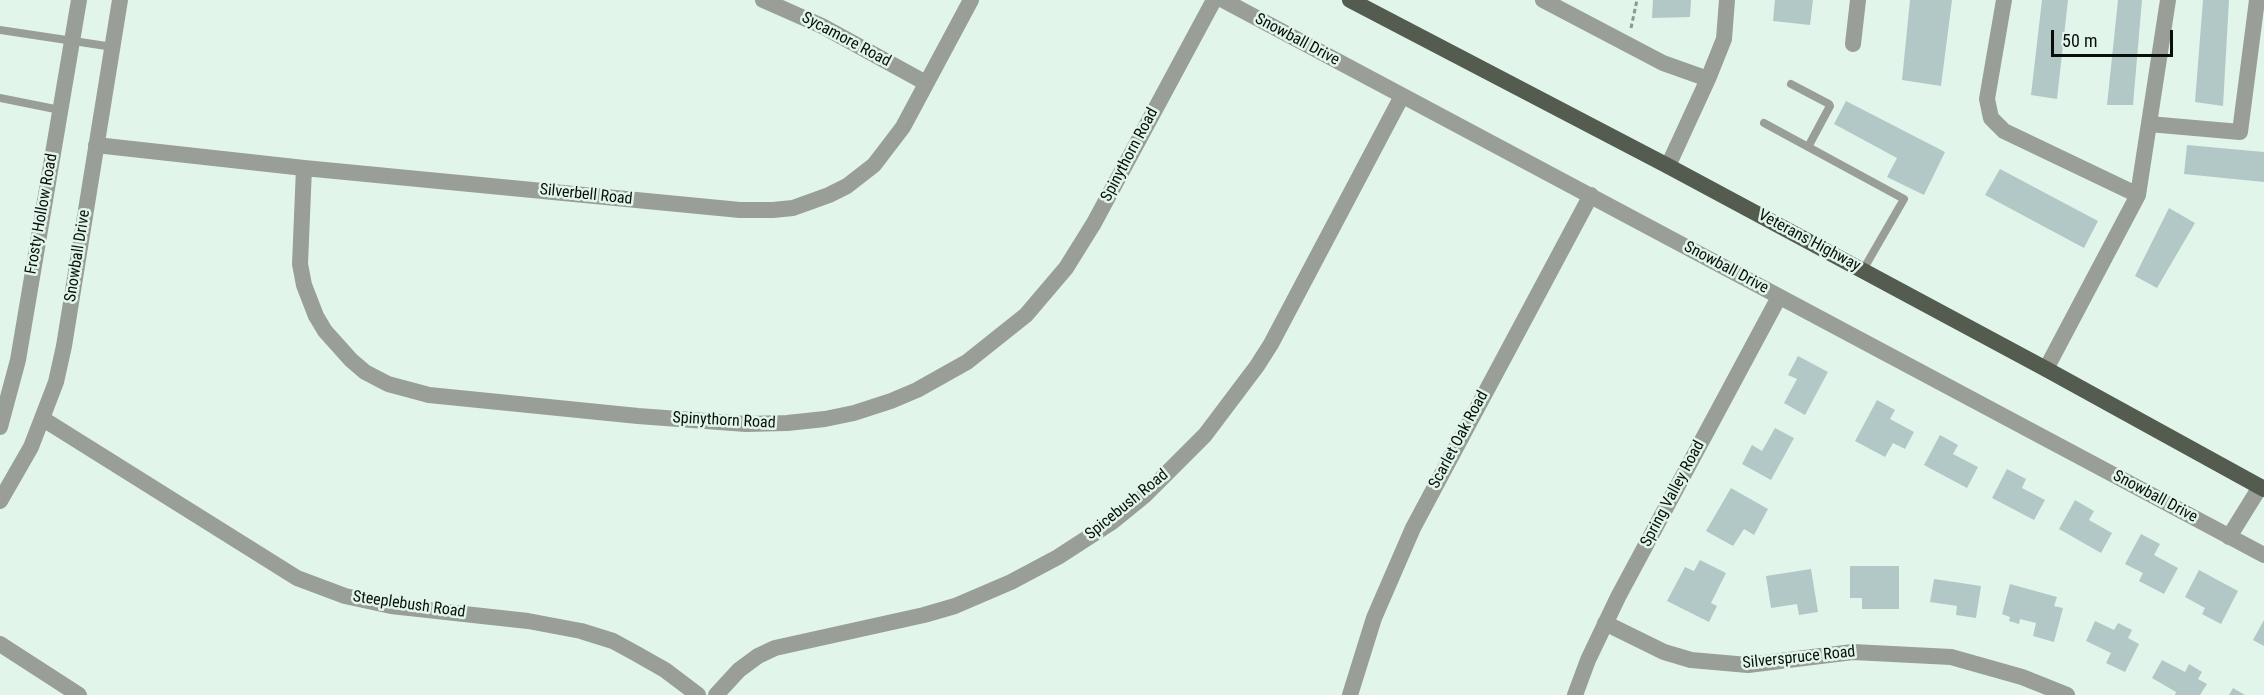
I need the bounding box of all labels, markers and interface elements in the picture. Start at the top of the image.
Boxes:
street label: Sycamore Road [798,9,894,71]
street label: Snowball Drive [1251,10,1343,70]
scale bar [2054,18,2176,56]
text: 50 m [2062,30,2097,51]
street label: Spinythorn Road [1097,105,1163,205]
street label: Frosty Hollow Road [22,152,62,276]
street label: Silverbell Road [539,181,633,209]
street label: Veterans Highway [1755,206,1863,276]
street label: Snowball Drive [61,209,95,303]
street label: Snowball Drive [1680,238,1772,298]
street label: Scarlet Oak Road [1425,388,1493,492]
street label: Spinythorn Road [672,409,776,433]
street label: Spring Valley Road [1637,438,1709,550]
street label: Spicebush Road [1082,466,1172,544]
street label: Snowball Drive [2109,467,2201,527]
street label: Steeplebush Road [351,588,467,622]
street label: Silverspruce Road [1742,643,1856,673]

